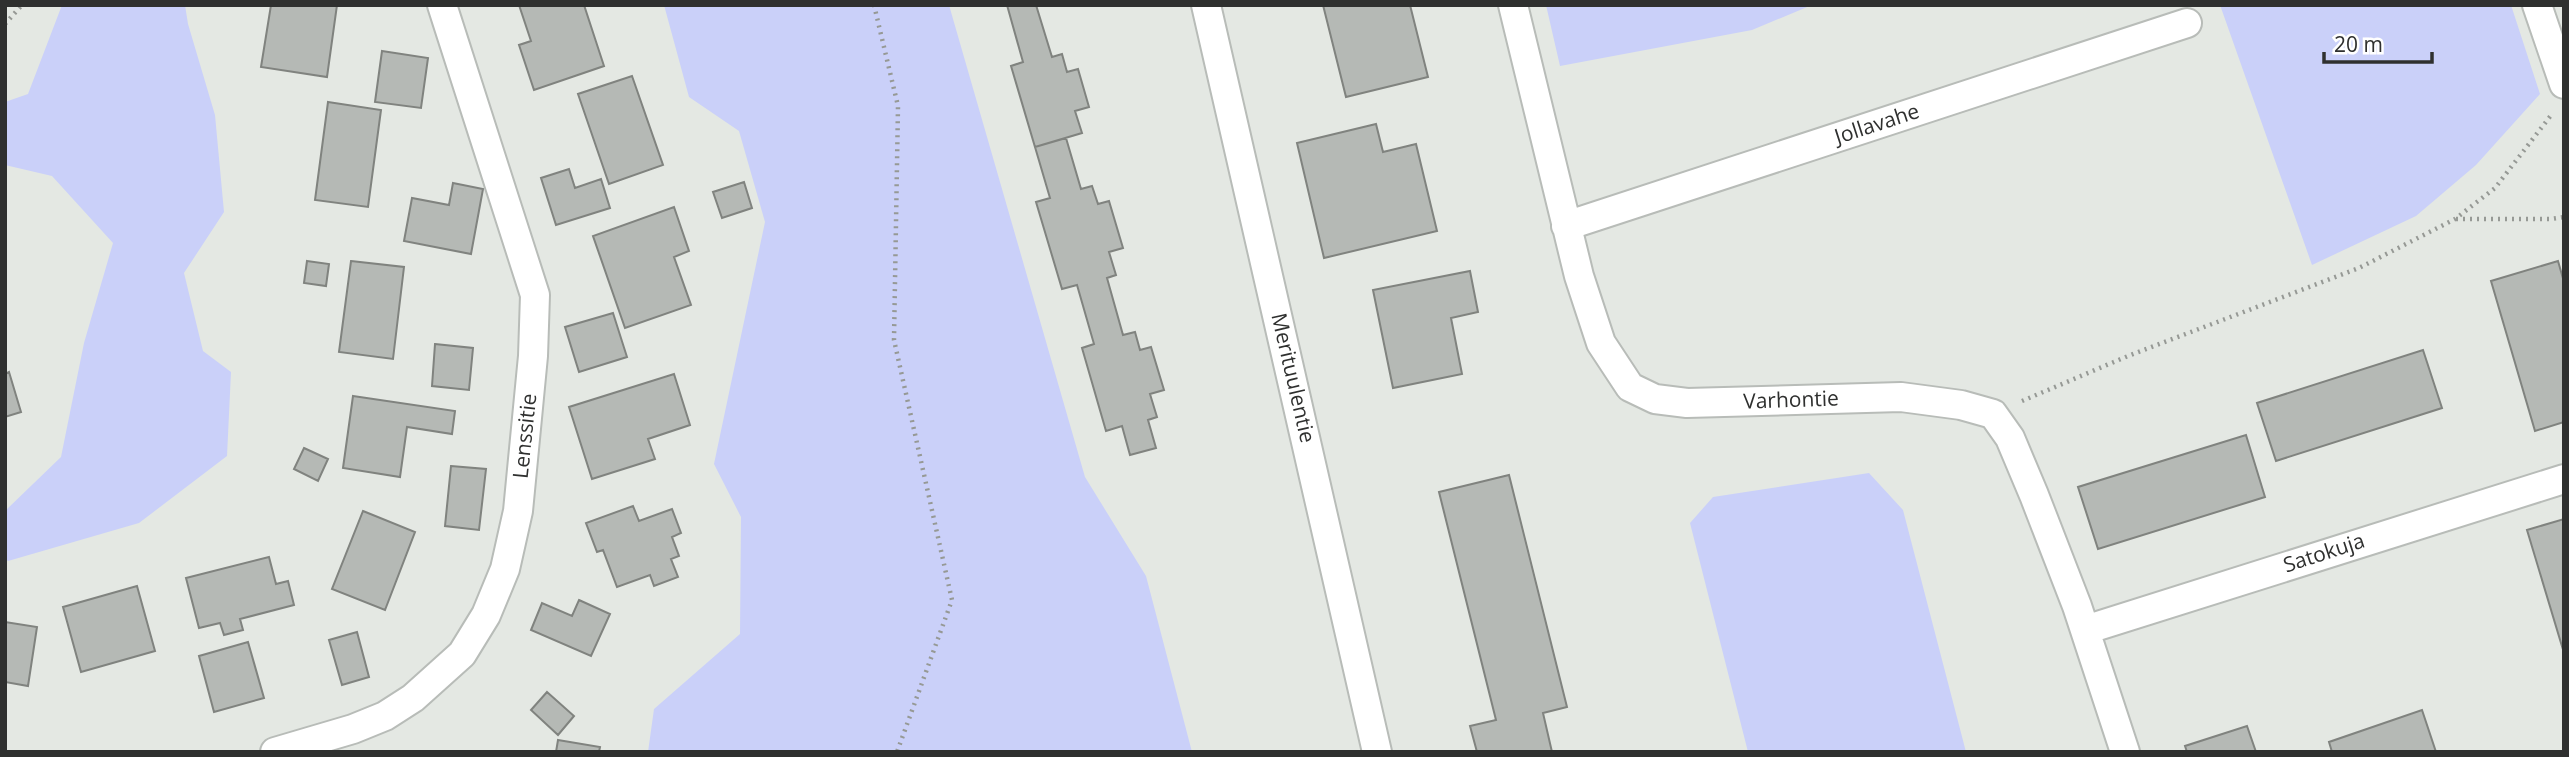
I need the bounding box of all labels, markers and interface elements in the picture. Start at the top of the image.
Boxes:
scale bar [2324,21,2432,65]
text: 20 m [2334,30,2383,58]
street label: Jollavahe [1829,96,1923,150]
street label: Merituulentie [1265,310,1323,445]
street label: Varhontie [1743,383,1839,415]
street label: Lenssitie [506,392,542,480]
street label: Satokuja [2279,526,2368,578]

